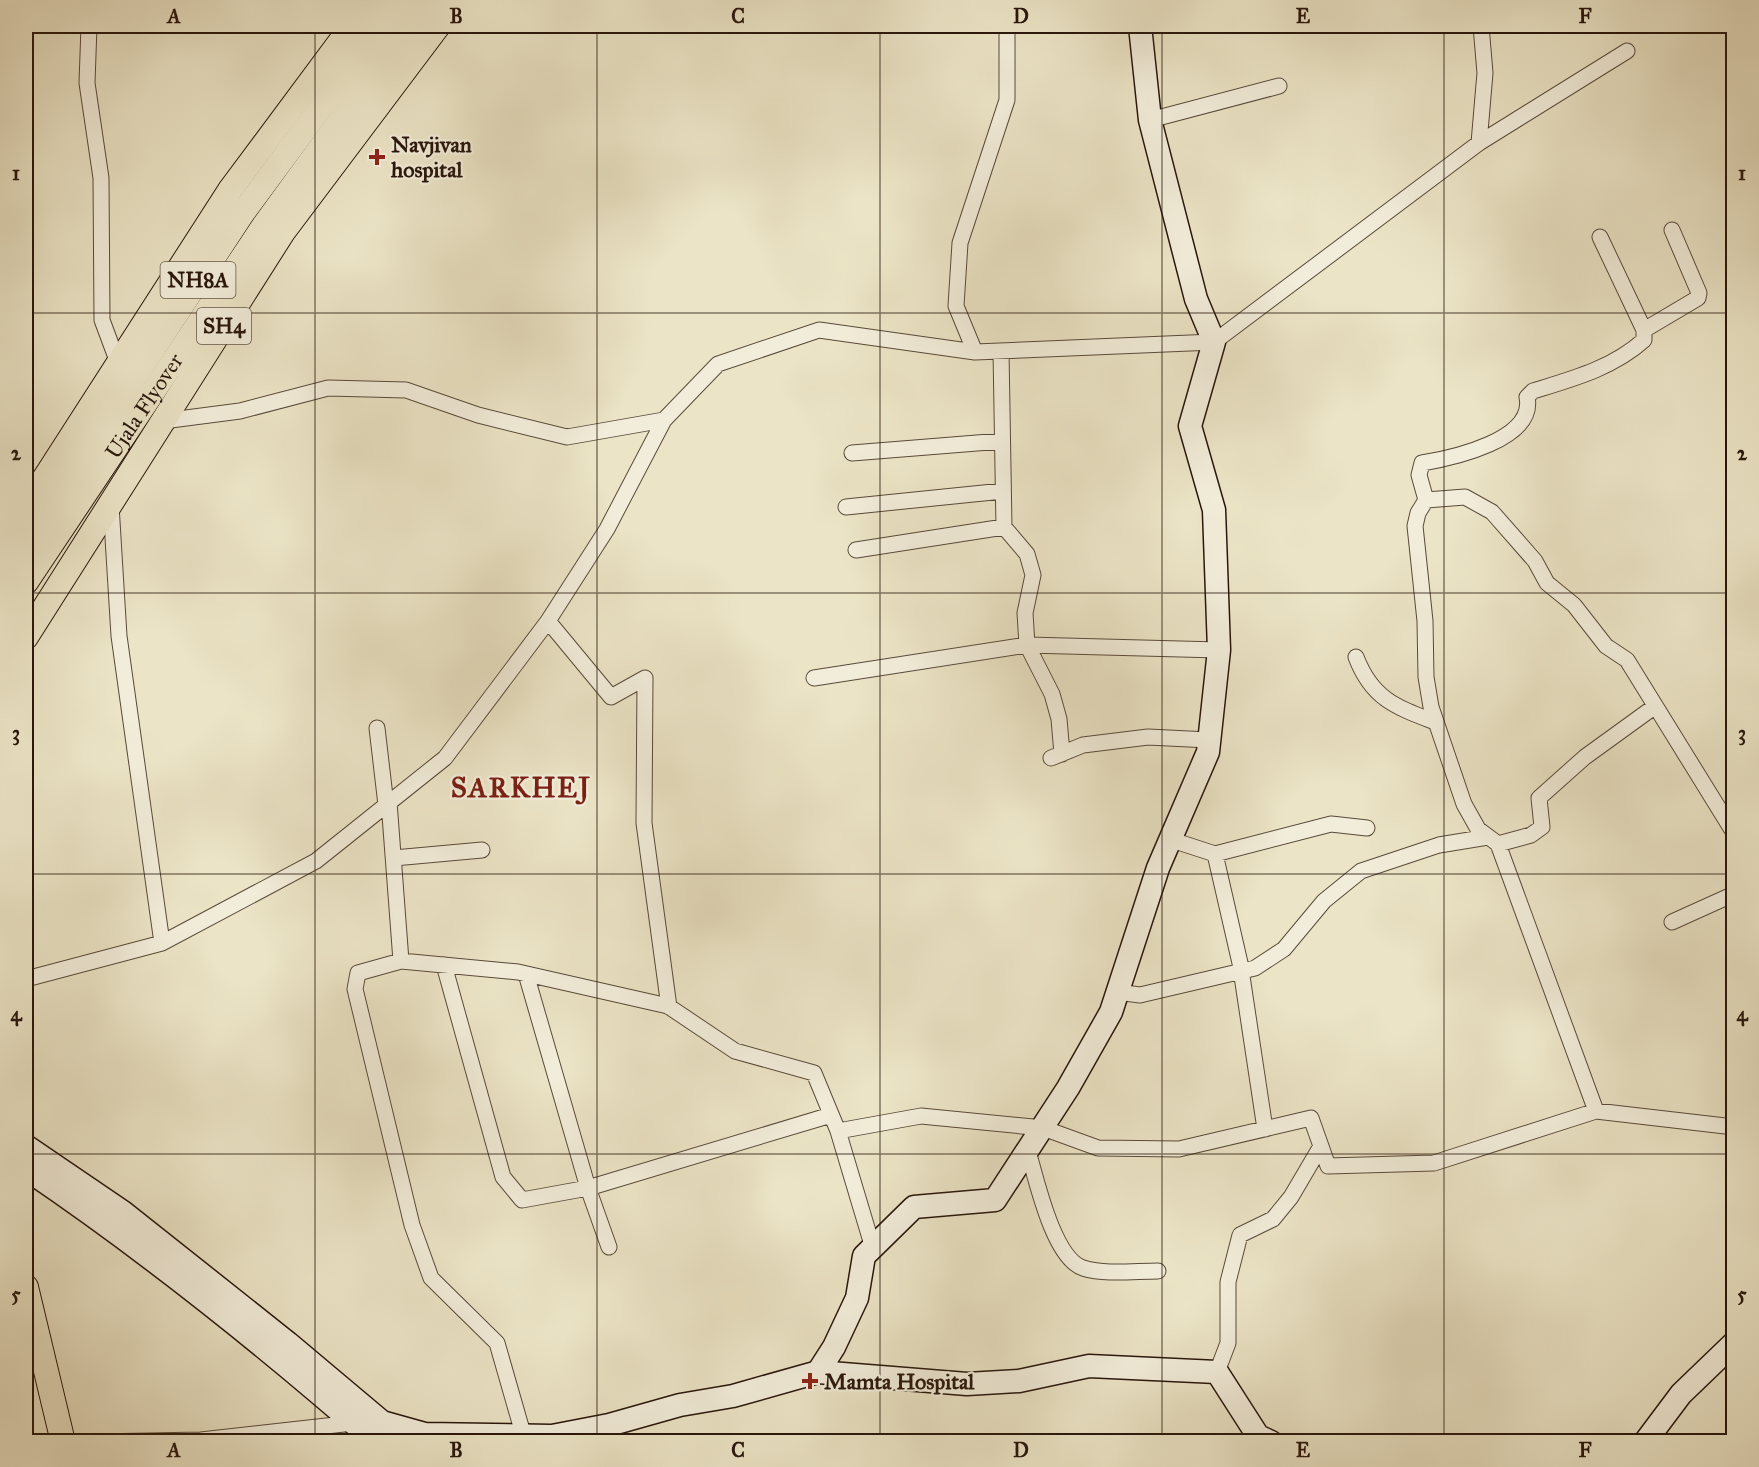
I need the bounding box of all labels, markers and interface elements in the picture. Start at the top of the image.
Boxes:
text: A [165,4,181,28]
text: B [449,4,463,28]
text: C [731,4,745,28]
text: D [1013,4,1029,28]
text: E [1296,4,1311,28]
text: F [1578,4,1592,28]
place label: Navjivan hospital [390,131,472,183]
marker: Navjivan hospital [368,148,386,166]
text: 1 [12,161,20,185]
text: 1 [1738,161,1746,185]
road number: NH8A [160,262,236,298]
road number: SH4 [197,308,251,344]
street label: Ujala Flyover [99,348,189,464]
text: 2 [11,441,22,465]
text: 2 [1737,441,1748,465]
text: 3 [12,721,20,746]
text: 3 [1738,721,1746,746]
district label: SARKHEJ [451,770,591,805]
text: 4 [10,1002,22,1027]
text: 4 [1736,1002,1748,1027]
text: 5 [11,1282,21,1306]
text: 5 [1737,1282,1747,1306]
place label: Mamta Hospital [824,1368,975,1395]
marker: Mamta Hospital [801,1372,819,1390]
text: A [165,1438,181,1462]
text: B [449,1438,463,1462]
text: C [731,1438,745,1462]
text: D [1013,1438,1029,1462]
text: E [1296,1438,1311,1462]
text: F [1578,1438,1592,1462]

